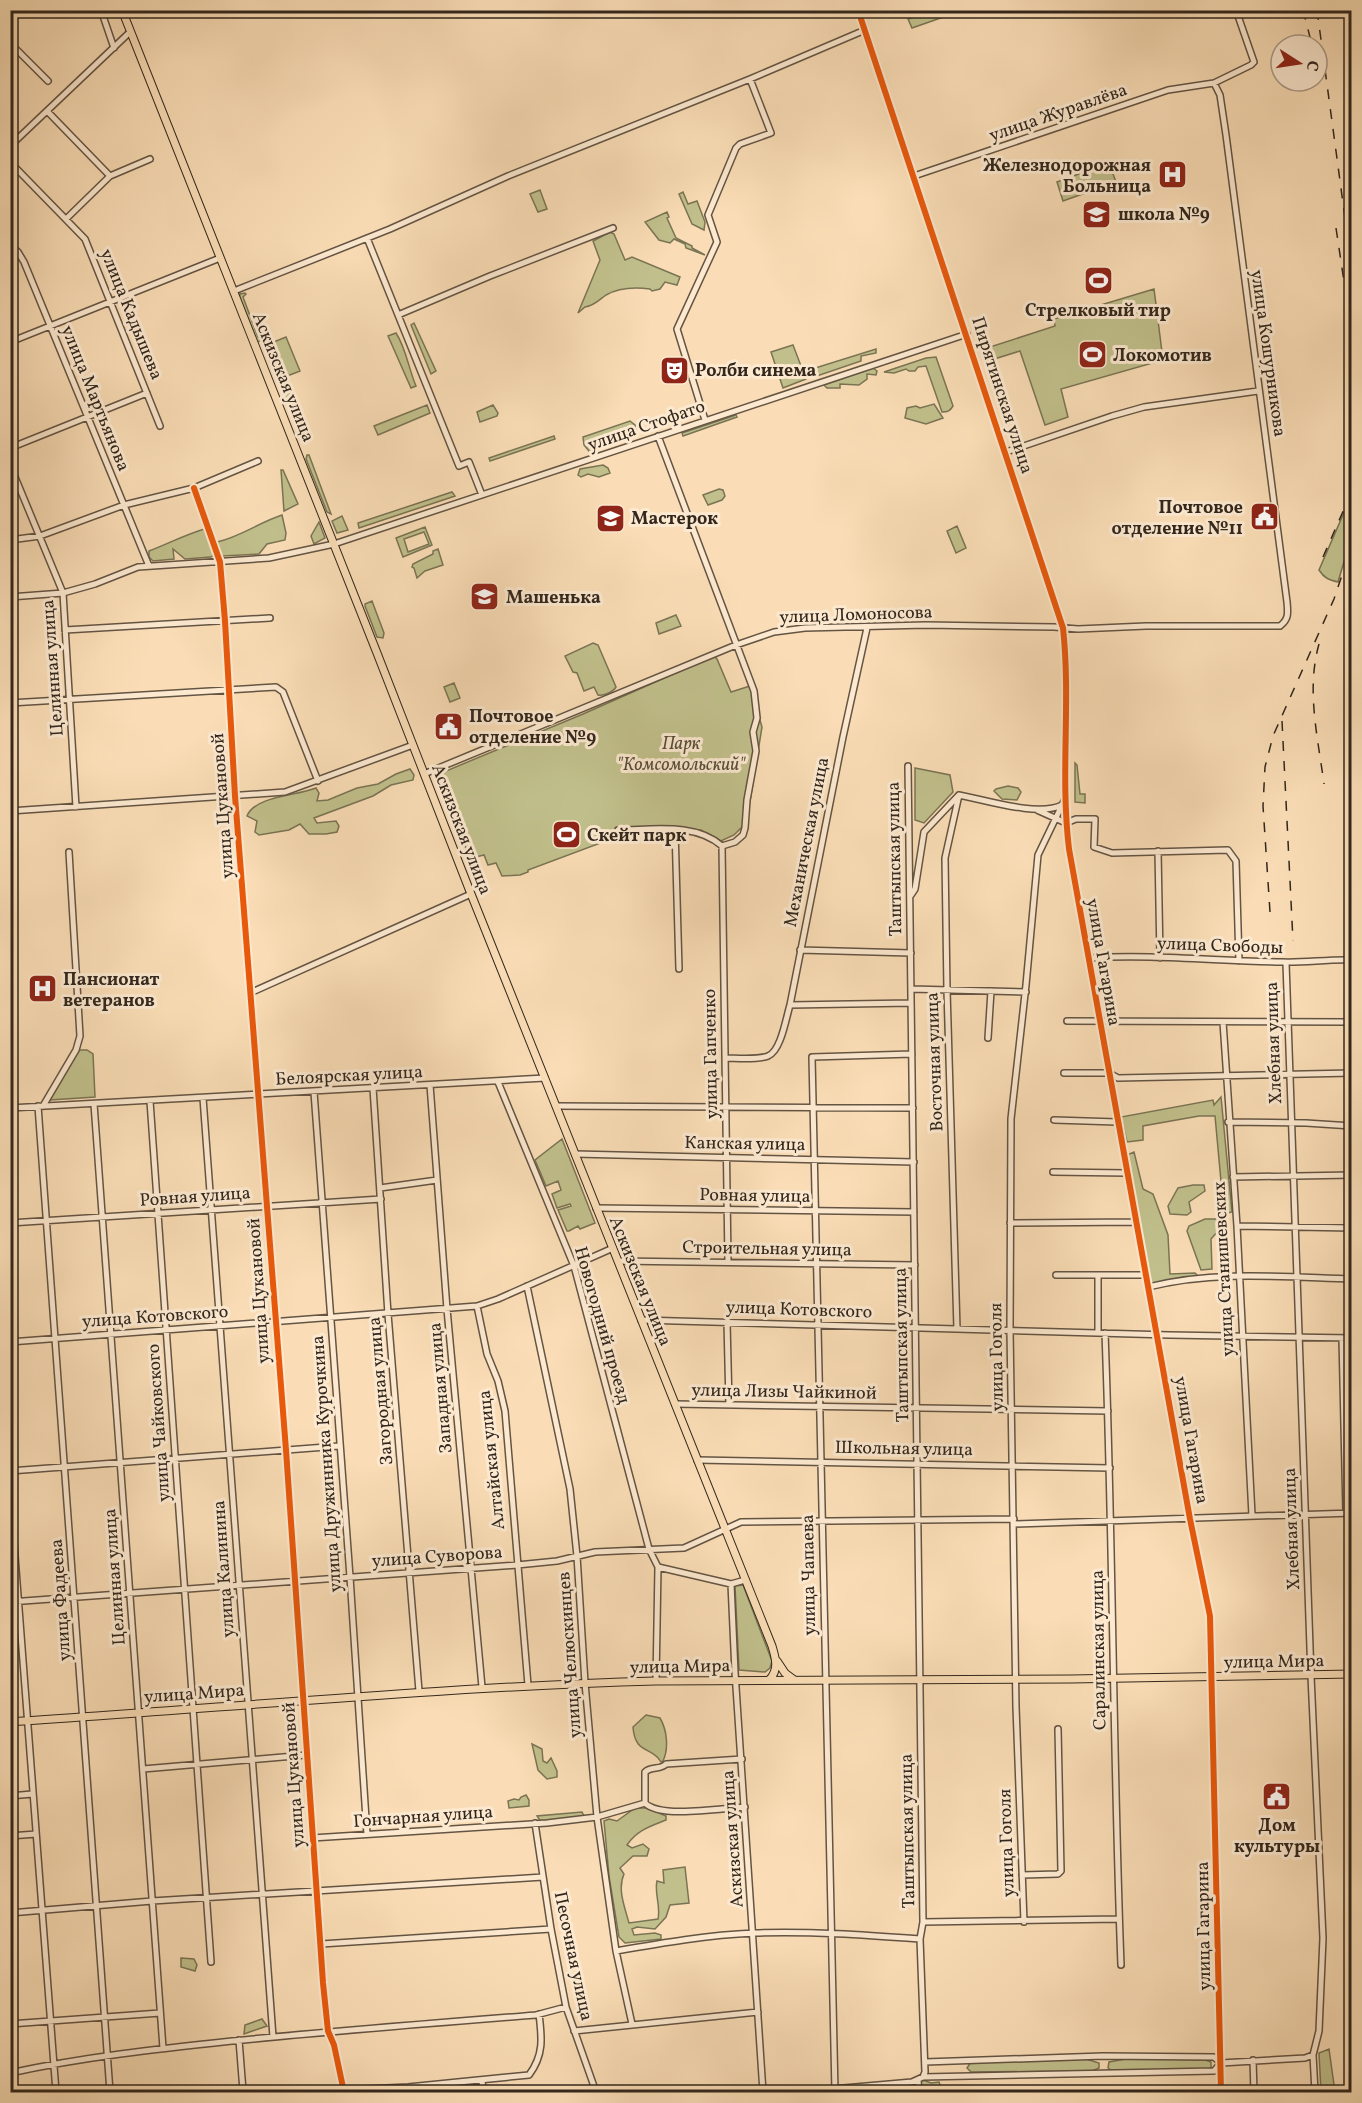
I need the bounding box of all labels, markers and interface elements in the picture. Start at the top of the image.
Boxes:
north arrow [1269,33,1329,93]
text: С [1300,58,1324,73]
street label: улица Журавлёва [986,78,1131,149]
place label: Железнодорожная Больница [983,154,1151,200]
hospital icon: Железнодорожная Больница [1156,159,1188,191]
school or university icon: школа №9 [1081,198,1113,230]
place label: школа №9 [1118,203,1210,228]
street label: улица Кадышева [93,245,168,384]
sports icon: Стрелковый тир [1082,265,1114,297]
street label: улица Кошурникова [1243,268,1292,438]
place label: Стрелковый тир [1025,299,1171,324]
street label: Аскизская улица [245,309,320,446]
street label: Пирятинская улица [964,314,1039,477]
street label: улица Мартьянова [54,322,135,475]
sports icon: Локомотив [1076,339,1108,371]
place label: Локомотив [1113,344,1212,369]
theatre icon: Ролби синема [658,354,690,386]
place label: Ролби синема [695,359,817,384]
street label: улица Стофато [584,395,709,458]
place label: Почтовое отделение №11 [1111,496,1243,542]
public building icon: Почтовое отделение №11 [1248,501,1280,533]
school or university icon: Мастерок [594,502,626,534]
place label: Мастерок [631,507,718,532]
school or university icon: Машенька [469,581,501,613]
place label: Машенька [506,586,601,611]
street label: Целинная улица [36,599,71,737]
street label: улица Ломоносова [779,600,933,631]
place label: Почтовое отделение №9 [469,705,596,751]
public building icon: Почтовое отделение №9 [432,710,464,742]
street label: улица Цукановой [206,732,241,880]
park label: Парк "Комсомольский" [617,732,746,778]
street label: Механическая улица [779,755,836,929]
street label: Аскизская улица [424,761,497,898]
street label: Таштыпская улица [882,781,909,937]
sports icon: Скейт парк [550,819,582,851]
place label: Скейт парк [587,824,687,849]
street label: улица Гагарина [1079,896,1126,1028]
street label: улица Свободы [1156,932,1284,961]
place label: Пансионат ветеранов [63,968,159,1014]
hospital icon: Пансионат ветеранов [26,973,58,1005]
street label: Хлебная улица [1260,981,1289,1105]
street label: улица Гапченко [698,989,725,1119]
street label: Восточная улица [921,992,950,1132]
street label: Белоярская улица [275,1060,424,1093]
street label: Канская улица [684,1131,806,1158]
street label: Ровная улица [139,1181,252,1214]
street label: улица Станишевских [1207,1181,1242,1357]
street label: Ровная улица [699,1183,811,1210]
street label: Аскизская улица [602,1213,677,1350]
street label: улица Цукановой [242,1217,277,1365]
street label: Строительная улица [682,1236,852,1263]
street label: Новогодний проезд [567,1244,636,1407]
street label: Таштыпская улица [889,1267,916,1423]
street label: улица Котовского [725,1295,873,1326]
street label: улица Котовского [81,1300,229,1335]
street label: улица Гоголя [984,1302,1011,1411]
street label: Загородная улица [363,1316,400,1466]
street label: Западная улица [423,1321,460,1454]
street label: улица Дружинника Курочкина [306,1334,349,1593]
street label: улица Чайковского [142,1343,177,1503]
street label: улица Гагарина [1167,1374,1214,1506]
street label: улица Лизы Чайкиной [691,1378,877,1407]
street label: Алтайская улица [473,1389,512,1531]
street label: Школьная улица [835,1436,973,1463]
street label: Хлебная улица [1278,1467,1307,1591]
street label: улица Калинина [207,1499,242,1638]
street label: Целинная улица [98,1508,133,1646]
street label: улица Чапаева [796,1514,823,1636]
street label: улица Фадеева [45,1538,78,1662]
street label: улица Суворова [371,1540,503,1575]
street label: Саралинская улица [1086,1570,1113,1730]
street label: улица Челюскинцев [552,1571,589,1739]
street label: улица Мира [1223,1649,1325,1676]
street label: улица Мира [629,1654,731,1681]
street label: улица Мира [143,1679,245,1710]
street label: улица Цукановой [277,1701,312,1849]
street label: Таштыпская улица [895,1753,922,1909]
street label: Аскизская улица [716,1769,751,1909]
public building icon: Дом культуры [1261,1780,1293,1812]
street label: улица Гоголя [993,1788,1022,1898]
street label: Гончарная улица [352,1800,494,1835]
place label: Дом культуры [1234,1814,1320,1860]
street label: улица Гагарина [1191,1861,1218,1991]
street label: Песочная улица [547,1889,598,2023]

